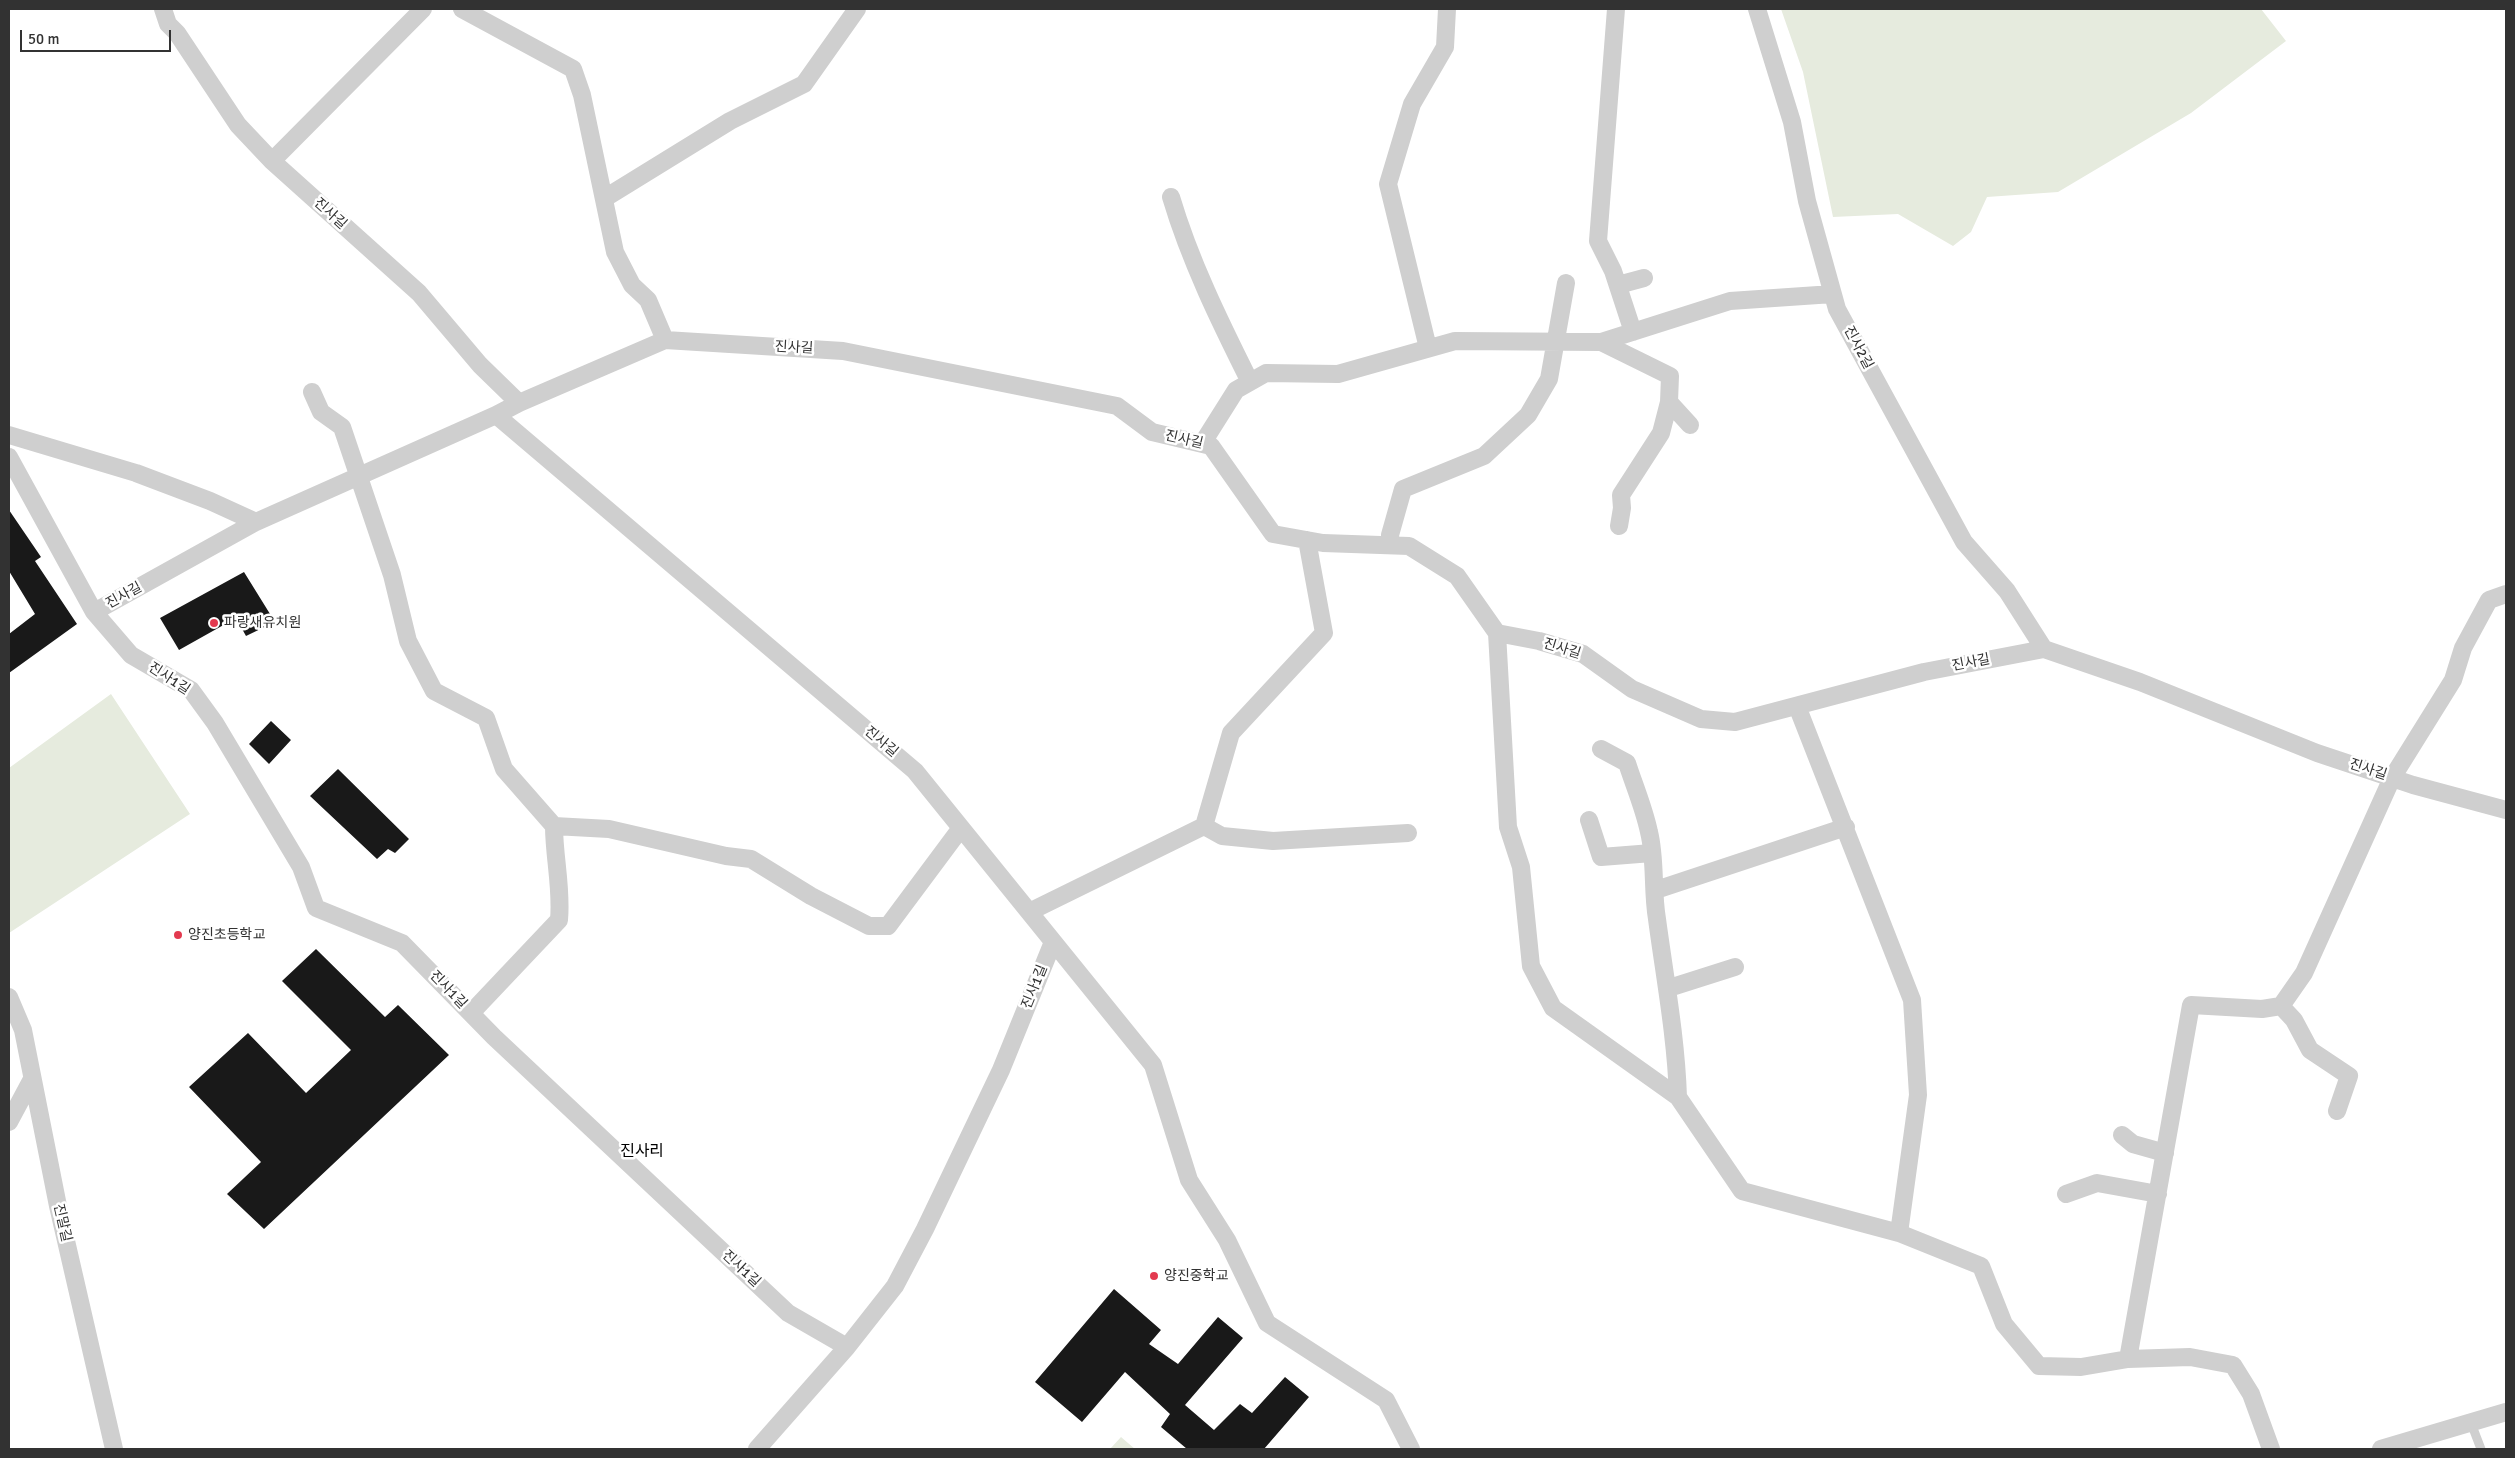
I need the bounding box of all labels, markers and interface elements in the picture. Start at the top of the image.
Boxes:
scale bar [22,20,174,52]
text: 50 m [28,30,59,48]
street label: 진사길 [310,195,350,233]
street label: 진사2길 [1840,324,1876,372]
street label: 진사길 [774,339,814,357]
street label: 진사길 [1163,427,1205,453]
street label: 진사길 [103,579,145,613]
place label: 파랑새유치원 [224,615,301,631]
marker: 파랑새유치원 [208,617,220,629]
street label: 진사길 [1541,635,1583,663]
street label: 진사길 [1950,651,1992,675]
street label: 진사1길 [145,659,193,699]
street label: 진사길 [861,723,901,761]
street label: 진사길 [2347,756,2389,784]
place label: 양진초등학교 [188,927,265,943]
marker: 양진초등학교 [172,929,184,941]
street label: 진사1길 [1019,962,1051,1012]
street label: 진사1길 [426,968,470,1012]
district label: 진사리 [620,1142,664,1162]
street label: 진말길 [49,1202,75,1244]
street label: 진사1길 [718,1247,764,1291]
place label: 양진중학교 [1164,1268,1228,1284]
marker: 양진중학교 [1148,1270,1160,1282]

